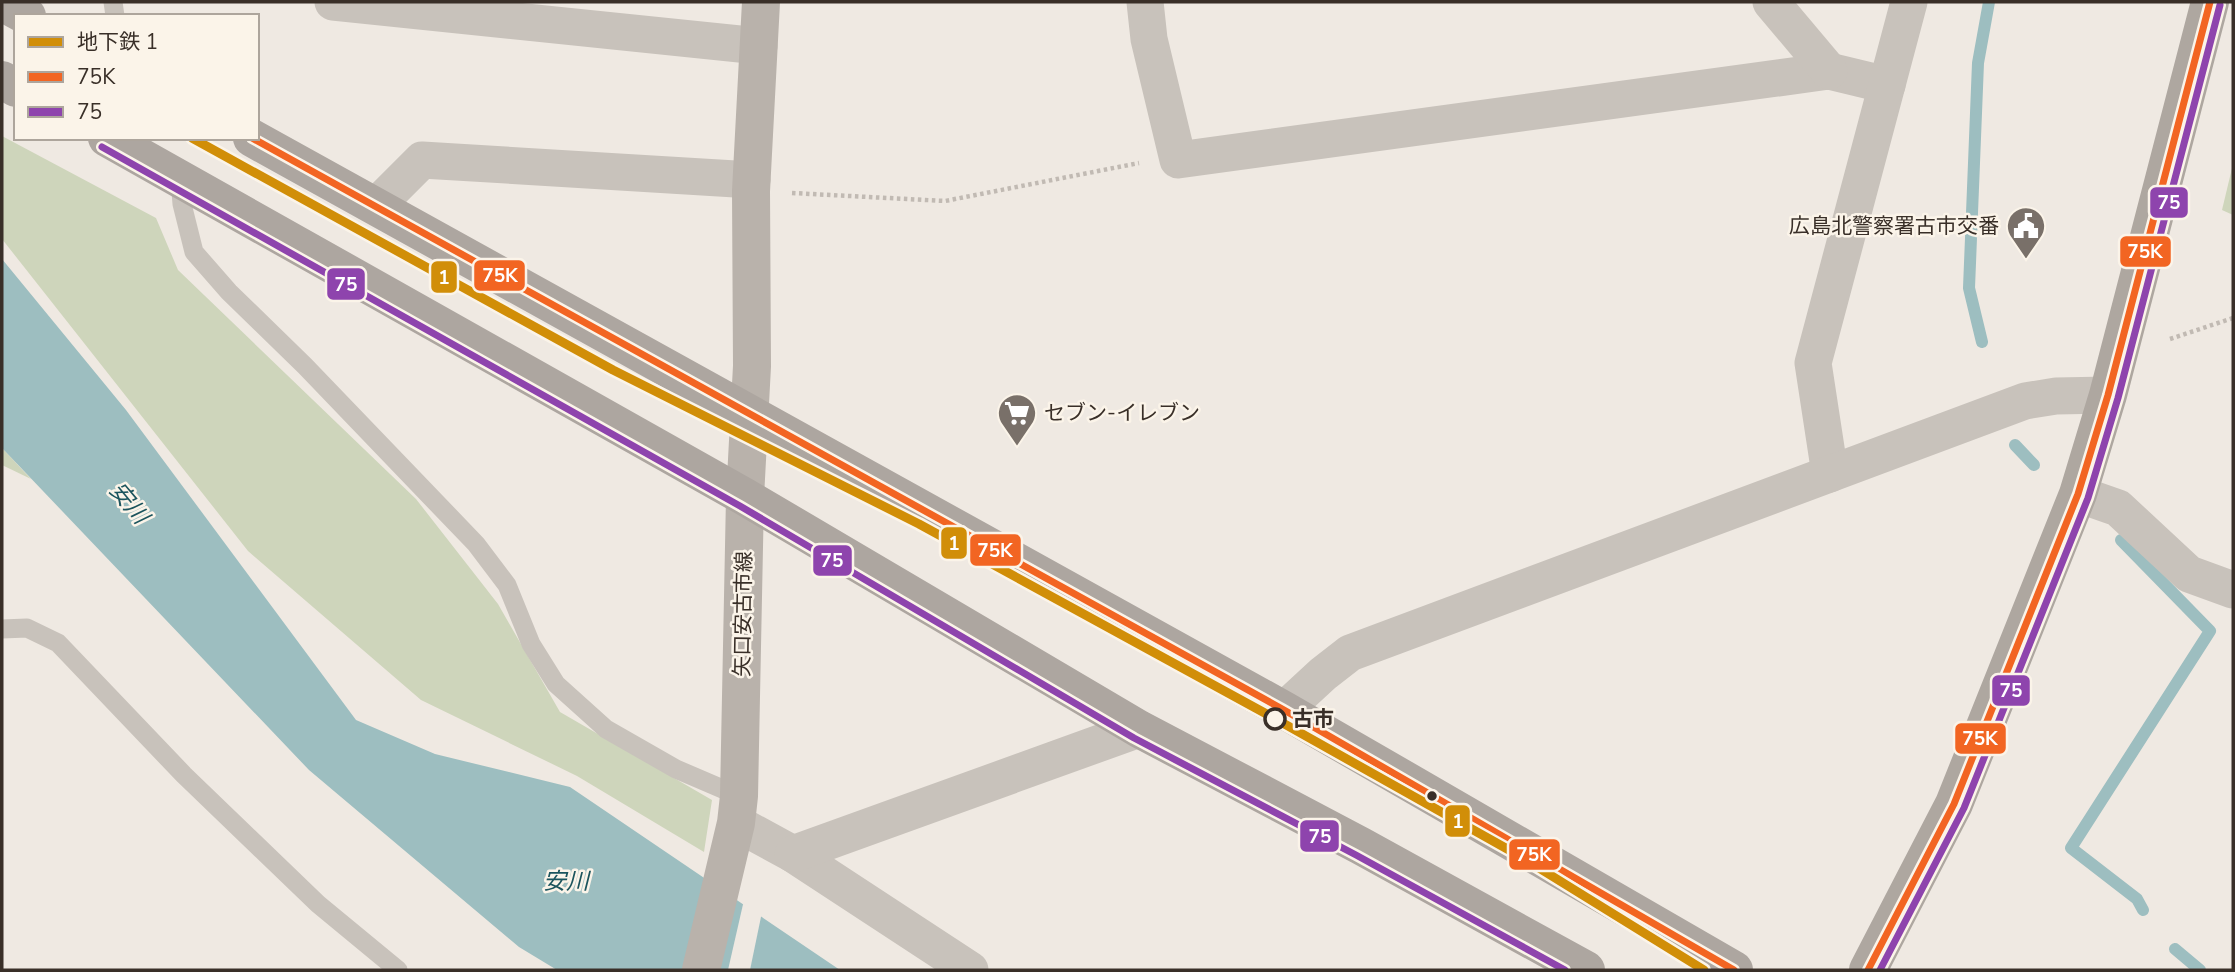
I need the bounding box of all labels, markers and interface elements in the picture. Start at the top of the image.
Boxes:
legend [14,14,259,140]
text: 地下鉄 1 [77,28,158,56]
text: 75K [77,63,116,91]
text: 75 [77,98,102,126]
line badge: 75 [2149,186,2189,219]
text: 75 [2158,190,2180,216]
public building icon: 広島北警察署古市交番 [2005,205,2047,260]
place label: 広島北警察署古市交番 [1789,212,1999,240]
line badge: 75K [2119,235,2172,268]
text: 75K [2127,239,2164,265]
line badge: 75K [473,259,526,292]
line badge: 1 [430,260,458,294]
text: 75K [482,263,519,289]
text: 1 [438,265,450,291]
line badge: 75 [326,267,366,301]
text: 75 [335,272,357,298]
supermarket icon: セブン-イレブン [996,392,1038,447]
place label: セブン-イレブン [1044,399,1200,427]
water label: 安川 [102,475,158,533]
line badge: 1 [940,526,968,560]
text: 1 [948,531,960,557]
line badge: 75K [969,533,1022,567]
text: 75K [977,538,1014,564]
line badge: 75 [812,544,853,577]
text: 75 [821,548,843,574]
street label: 矢口安古市線 [728,551,758,677]
line badge: 75 [1991,674,2031,707]
text: 75 [2000,678,2022,704]
place label: 古市 [1292,705,1334,733]
marker: 古市 [1264,708,1286,730]
line badge: 75K [1954,722,2007,755]
text: 75K [1962,726,1999,752]
unlabelled marker [1425,789,1439,803]
line badge: 1 [1444,804,1471,838]
text: 1 [1452,809,1464,835]
line badge: 75 [1299,819,1340,853]
text: 75 [1309,824,1331,850]
line badge: 75K [1508,838,1561,871]
text: 75K [1516,842,1553,868]
water label: 安川 [543,866,592,897]

